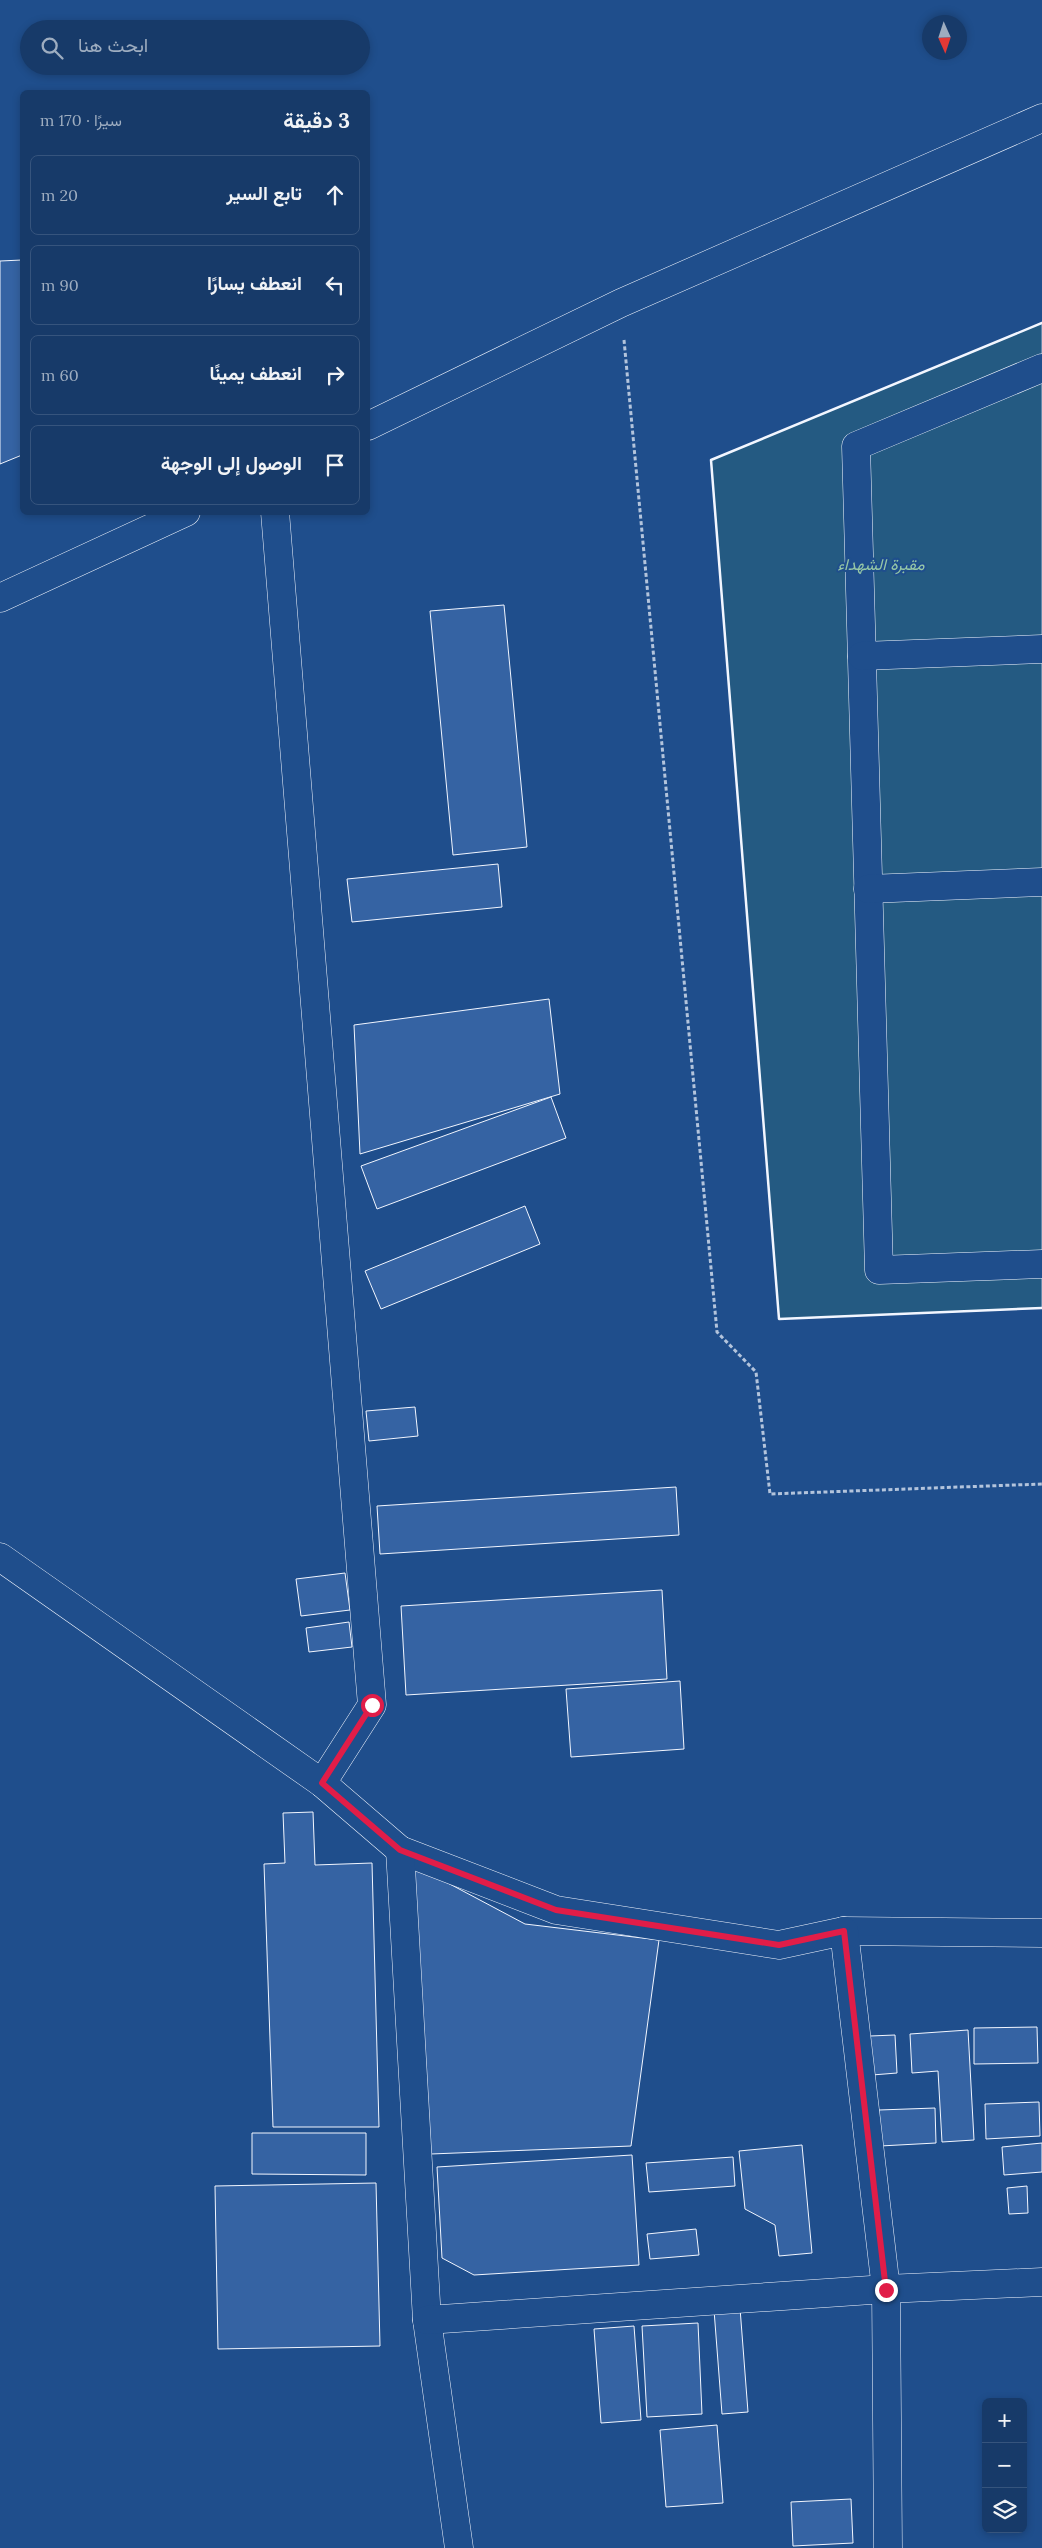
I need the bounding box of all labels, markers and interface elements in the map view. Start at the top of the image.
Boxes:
north arrow [922,15,967,60]
search box [20,20,370,75]
text: ابحث هنا [78,33,148,57]
icon: search [38,34,66,62]
text: 3 دقيقة [283,107,350,134]
text: سيرًا · 170 m [40,110,122,130]
text: تابع السير [226,181,302,205]
icon: ahead [321,181,349,209]
text: 20 m [41,185,78,205]
text: انعطف يسارًا [207,271,302,295]
icon: left [321,271,349,299]
text: 90 m [41,275,79,295]
text: انعطف يمينًا [209,361,302,385]
icon: right [321,361,349,389]
text: 60 m [41,365,79,385]
text: الوصول إلى الوجهة [161,451,302,475]
icon: arrive [321,451,349,479]
park label: مقبرة الشهداء [837,554,925,575]
route start [361,1694,384,1717]
route end [875,2279,898,2302]
map controls [982,2398,1027,2533]
button: + [982,2398,1027,2443]
button: − [982,2443,1027,2488]
button: layers [982,2488,1027,2533]

